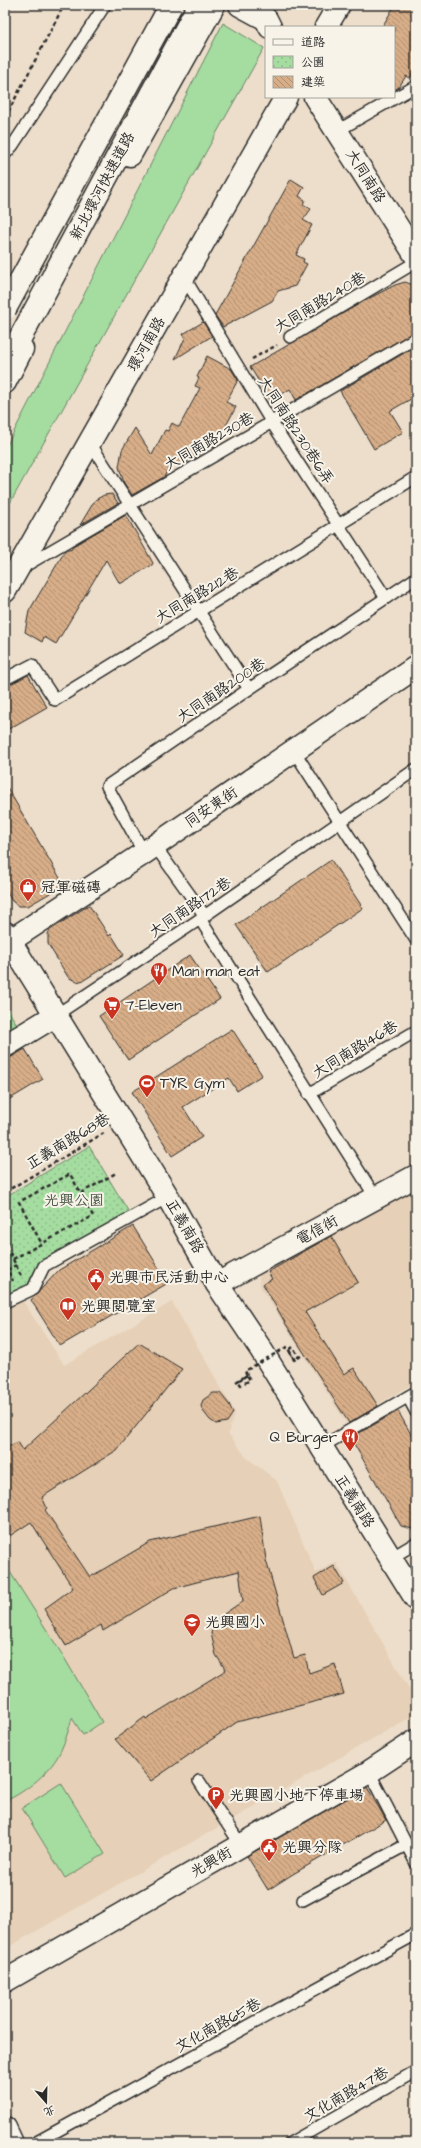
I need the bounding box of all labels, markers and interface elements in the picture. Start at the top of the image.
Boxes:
legend [265,26,395,98]
text: 道路 [301,34,325,51]
text: 公園 [301,54,325,71]
text: 建築 [301,74,325,91]
street label: 新北環河快速道路 [65,128,140,244]
street label: 大同南路 [341,145,390,207]
street label: 大同南路240巷 [271,267,370,338]
street label: 環河南路 [122,313,171,375]
street label: 大同南路230巷6弄 [253,372,338,488]
street label: 大同南路230巷 [160,407,258,476]
street label: 大同南路212巷 [152,562,243,629]
street label: 大同南路200巷 [173,653,270,728]
street label: 同安東街 [181,782,242,833]
street label: 大同南路172巷 [145,872,235,943]
shop icon: 冠軍磁磚 [18,877,38,902]
place label: 冠軍磁磚 [41,877,101,898]
restaurant icon: Man man eat [149,961,169,986]
place label: Man man eat [172,961,260,982]
supermarket icon: 7-Eleven [102,995,122,1020]
place label: 7-Eleven [125,995,182,1016]
street label: 大同南路146巷 [308,1016,402,1083]
sports icon: TYR Gym [137,1073,157,1098]
place label: TYR Gym [160,1073,225,1095]
street label: 正義南路68巷 [23,1108,114,1175]
park label: 光興公園 [44,1190,104,1211]
street label: 正義南路 [160,1195,209,1257]
street label: 電信街 [292,1210,342,1251]
public building icon: 光興市民活動中心 [86,1267,106,1292]
place label: 光興市民活動中心 [109,1267,229,1288]
library icon: 光興閱覽室 [58,1296,78,1321]
place label: 光興閱覽室 [81,1296,156,1317]
place label: Q Burger [270,1427,337,1449]
restaurant icon: Q Burger [340,1427,360,1452]
street label: 正義南路 [330,1470,379,1532]
school or university icon: 光興國小 [182,1612,202,1637]
place label: 光興國小 [205,1612,265,1633]
parking icon: 光興國小地下停車場 [206,1785,226,1810]
place label: 光興國小地下停車場 [229,1785,364,1806]
public building icon: 光興分隊 [259,1837,279,1862]
place label: 光興分隊 [282,1837,342,1858]
street label: 光興街 [187,1842,236,1883]
street label: 文化南路65巷 [172,1993,265,2058]
street label: 文化南路47巷 [300,2062,392,2127]
north arrow [26,2082,66,2122]
text: 北 [42,2102,57,2120]

